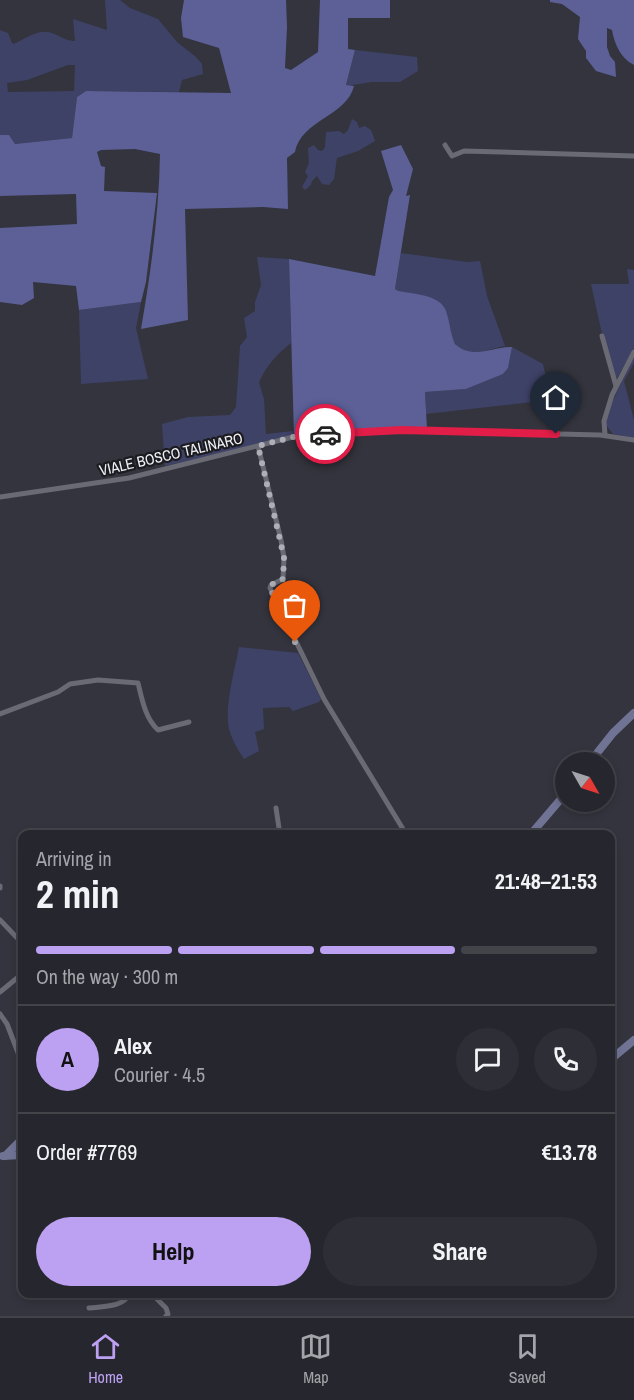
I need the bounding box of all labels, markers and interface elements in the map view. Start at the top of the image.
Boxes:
pin [530,372,581,434]
icon: home [539,381,572,414]
courier [295,404,355,464]
icon: car [309,418,342,451]
street label: VIALE BOSCO TALINARO [97,427,245,481]
pin [269,580,320,642]
icon: bag [278,589,311,622]
north arrow [555,752,615,812]
map controls [555,752,615,812]
text: Arriving in [36,845,112,872]
text: 21:48–21:53 [495,866,597,896]
text: 2 min [36,868,120,920]
text: On the way · 300 m [36,963,178,990]
button: chat [456,1028,519,1091]
button: phone [534,1028,597,1091]
text: Alex [114,1031,152,1061]
text: A [61,1044,74,1074]
text: Courier · 4.5 [114,1061,205,1088]
text: Order #7769 [36,1137,137,1167]
text: €13.78 [542,1137,597,1167]
button: Help [36,1217,311,1286]
button: Share [323,1217,597,1286]
tab: Home [88,1330,123,1388]
tab: Map [299,1330,332,1388]
tab: Saved [509,1330,546,1388]

